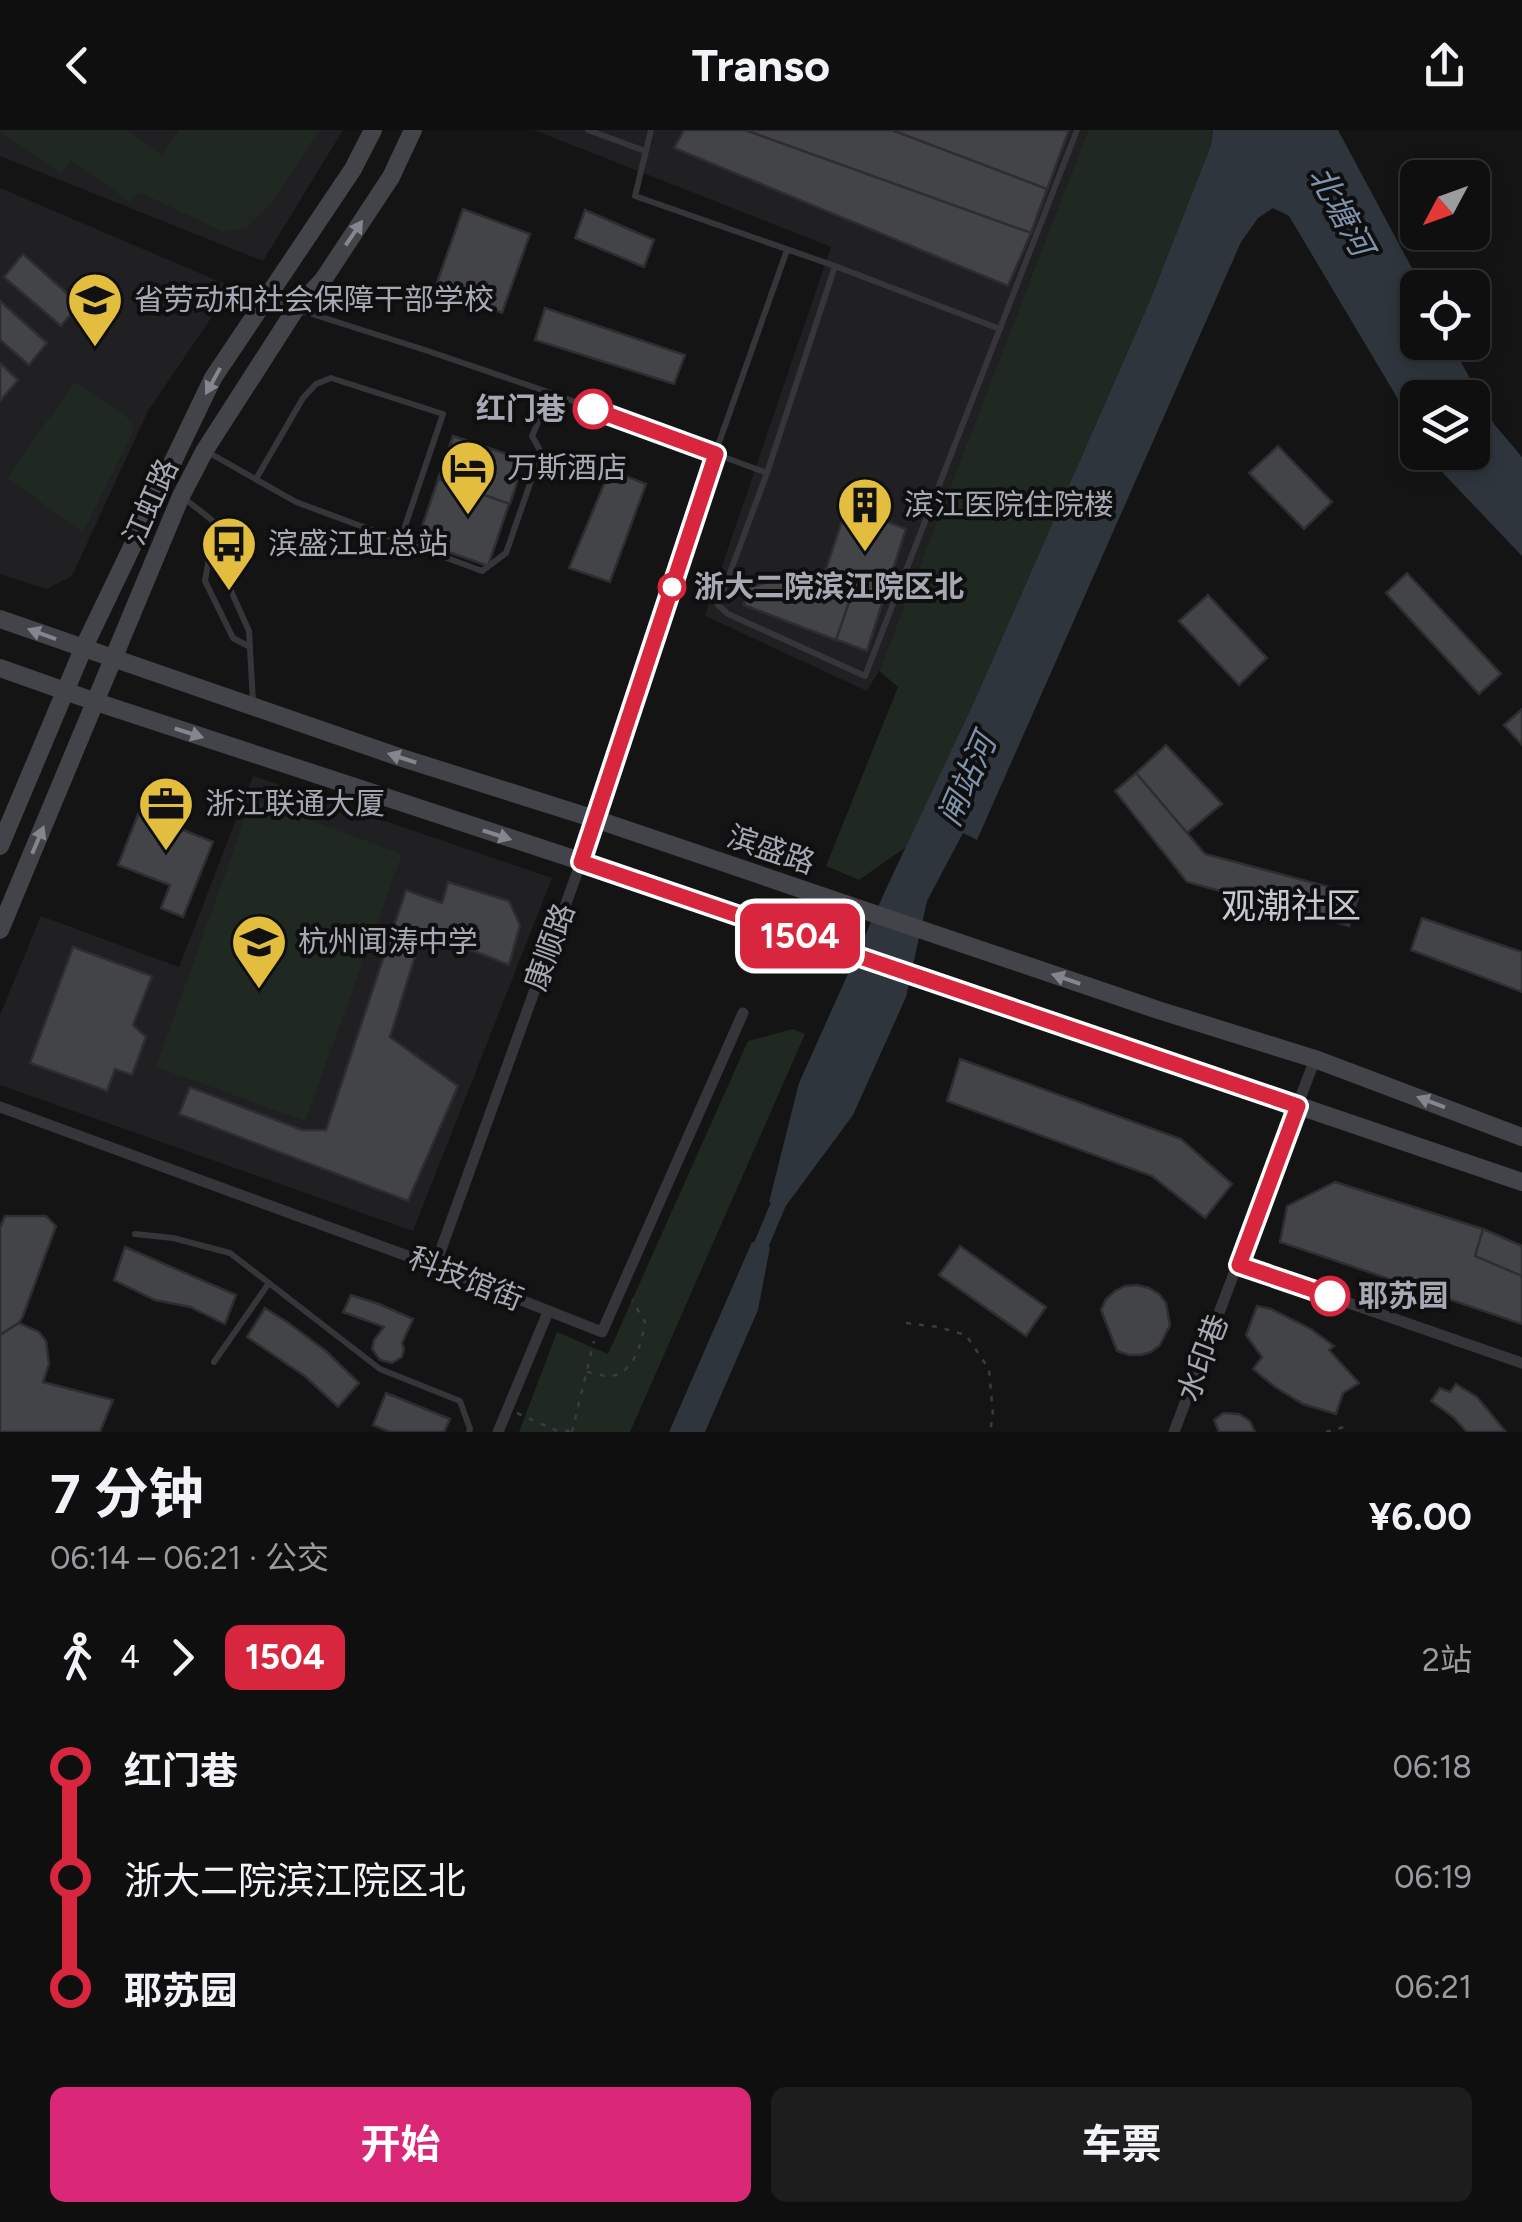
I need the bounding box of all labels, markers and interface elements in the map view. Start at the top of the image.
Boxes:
icon: back [50,38,105,93]
text: Transo [692,38,830,92]
icon: share [1417,38,1472,93]
water label: 北塘河 [1301,160,1384,267]
north arrow [1400,160,1490,250]
map controls [1400,160,1490,470]
one-way arrow [344,219,362,247]
school or university icon: 省劳动和社会保障干部学校 [65,270,125,349]
button: locate [1400,270,1490,360]
place label: 省劳动和社会保障干部学校 [134,281,494,318]
one-way arrow [204,367,221,396]
button: layers [1400,380,1490,470]
place label: 红门巷 [476,390,566,427]
marker: 红门巷 [574,390,612,428]
hotel icon: 万斯酒店 [438,438,498,517]
place label: 万斯酒店 [507,449,627,486]
street label: 江虹路 [115,453,186,550]
building icon: 滨江医院住院楼 [835,475,895,554]
place label: 滨江医院住院楼 [904,486,1114,523]
bus stop icon: 滨盛江虹总站 [199,514,259,593]
place label: 滨盛江虹总站 [268,525,448,562]
place label: 浙大二院滨江院区北 [694,568,964,605]
marker: 浙大二院滨江院区北 [659,574,685,600]
one-way arrow [26,626,56,641]
water label: 闸站河 [930,723,1006,832]
one-way arrow [174,726,204,741]
one-way arrow [387,749,417,764]
office icon: 浙江联通大厦 [136,774,196,853]
place label: 浙江联通大厦 [205,785,385,822]
street label: 滨盛路 [723,817,820,882]
one-way arrow [30,825,46,855]
one-way arrow [483,828,513,843]
district label: 观潮社区 [1221,885,1361,927]
street label: 康顺路 [517,898,582,995]
line badge: 1504 [730,904,870,968]
school or university icon: 杭州闻涛中学 [229,912,289,991]
text: 1504 [760,915,840,957]
place label: 杭州闻涛中学 [298,923,478,960]
one-way arrow [1051,971,1081,986]
one-way arrow [1415,1094,1445,1109]
street label: 科技馆街 [404,1239,529,1318]
marker: 耶苏园 [1311,1277,1349,1315]
place label: 耶苏园 [1358,1277,1448,1314]
street label: 水印巷 [1169,1309,1236,1406]
text: 7 分钟 [50,1461,204,1527]
text: ¥6.00 [1369,1494,1472,1540]
text: 06:14 – 06:21 · 公交 [50,1539,329,1577]
icon: walk [50,1630,105,1685]
icon: forward [155,1630,210,1685]
text: 1504 [245,1636,325,1678]
text: 4 [120,1638,140,1676]
text: 2站 [1422,1641,1472,1679]
text: 红门巷 [124,1748,238,1794]
text: 06:18 [1392,1748,1472,1786]
text: 浙大二院滨江院区北 [124,1858,466,1904]
text: 06:19 [1394,1858,1472,1896]
text: 耶苏园 [124,1968,238,2014]
text: 06:21 [1394,1968,1472,2006]
button: 开始 [50,2087,751,2202]
button: 车票 [771,2087,1472,2202]

